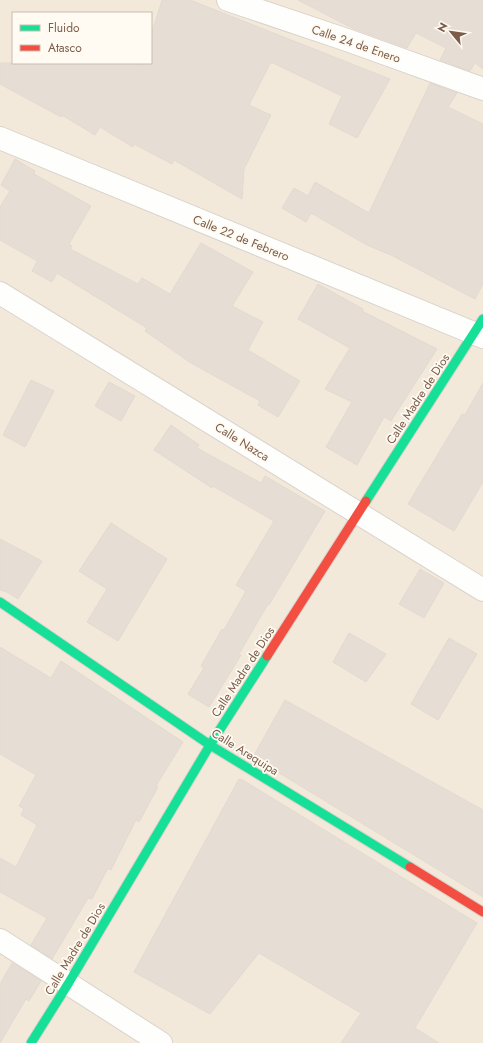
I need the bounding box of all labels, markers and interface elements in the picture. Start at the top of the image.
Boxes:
legend [12,12,152,64]
north arrow [431,12,471,52]
text: Fluido [48,19,80,37]
text: N [433,19,451,35]
street label: Calle 24 de Enero [309,20,403,68]
text: Atasco [48,39,82,57]
street label: Calle 22 de Febrero [190,210,292,266]
street label: Calle Madre de Dios [382,350,454,448]
street label: Calle Nazca [211,418,273,466]
street label: Calle Madre de Dios [207,623,279,721]
street label: Calle Arequipa [208,724,282,780]
street label: Calle Madre de Dios [40,899,110,998]

